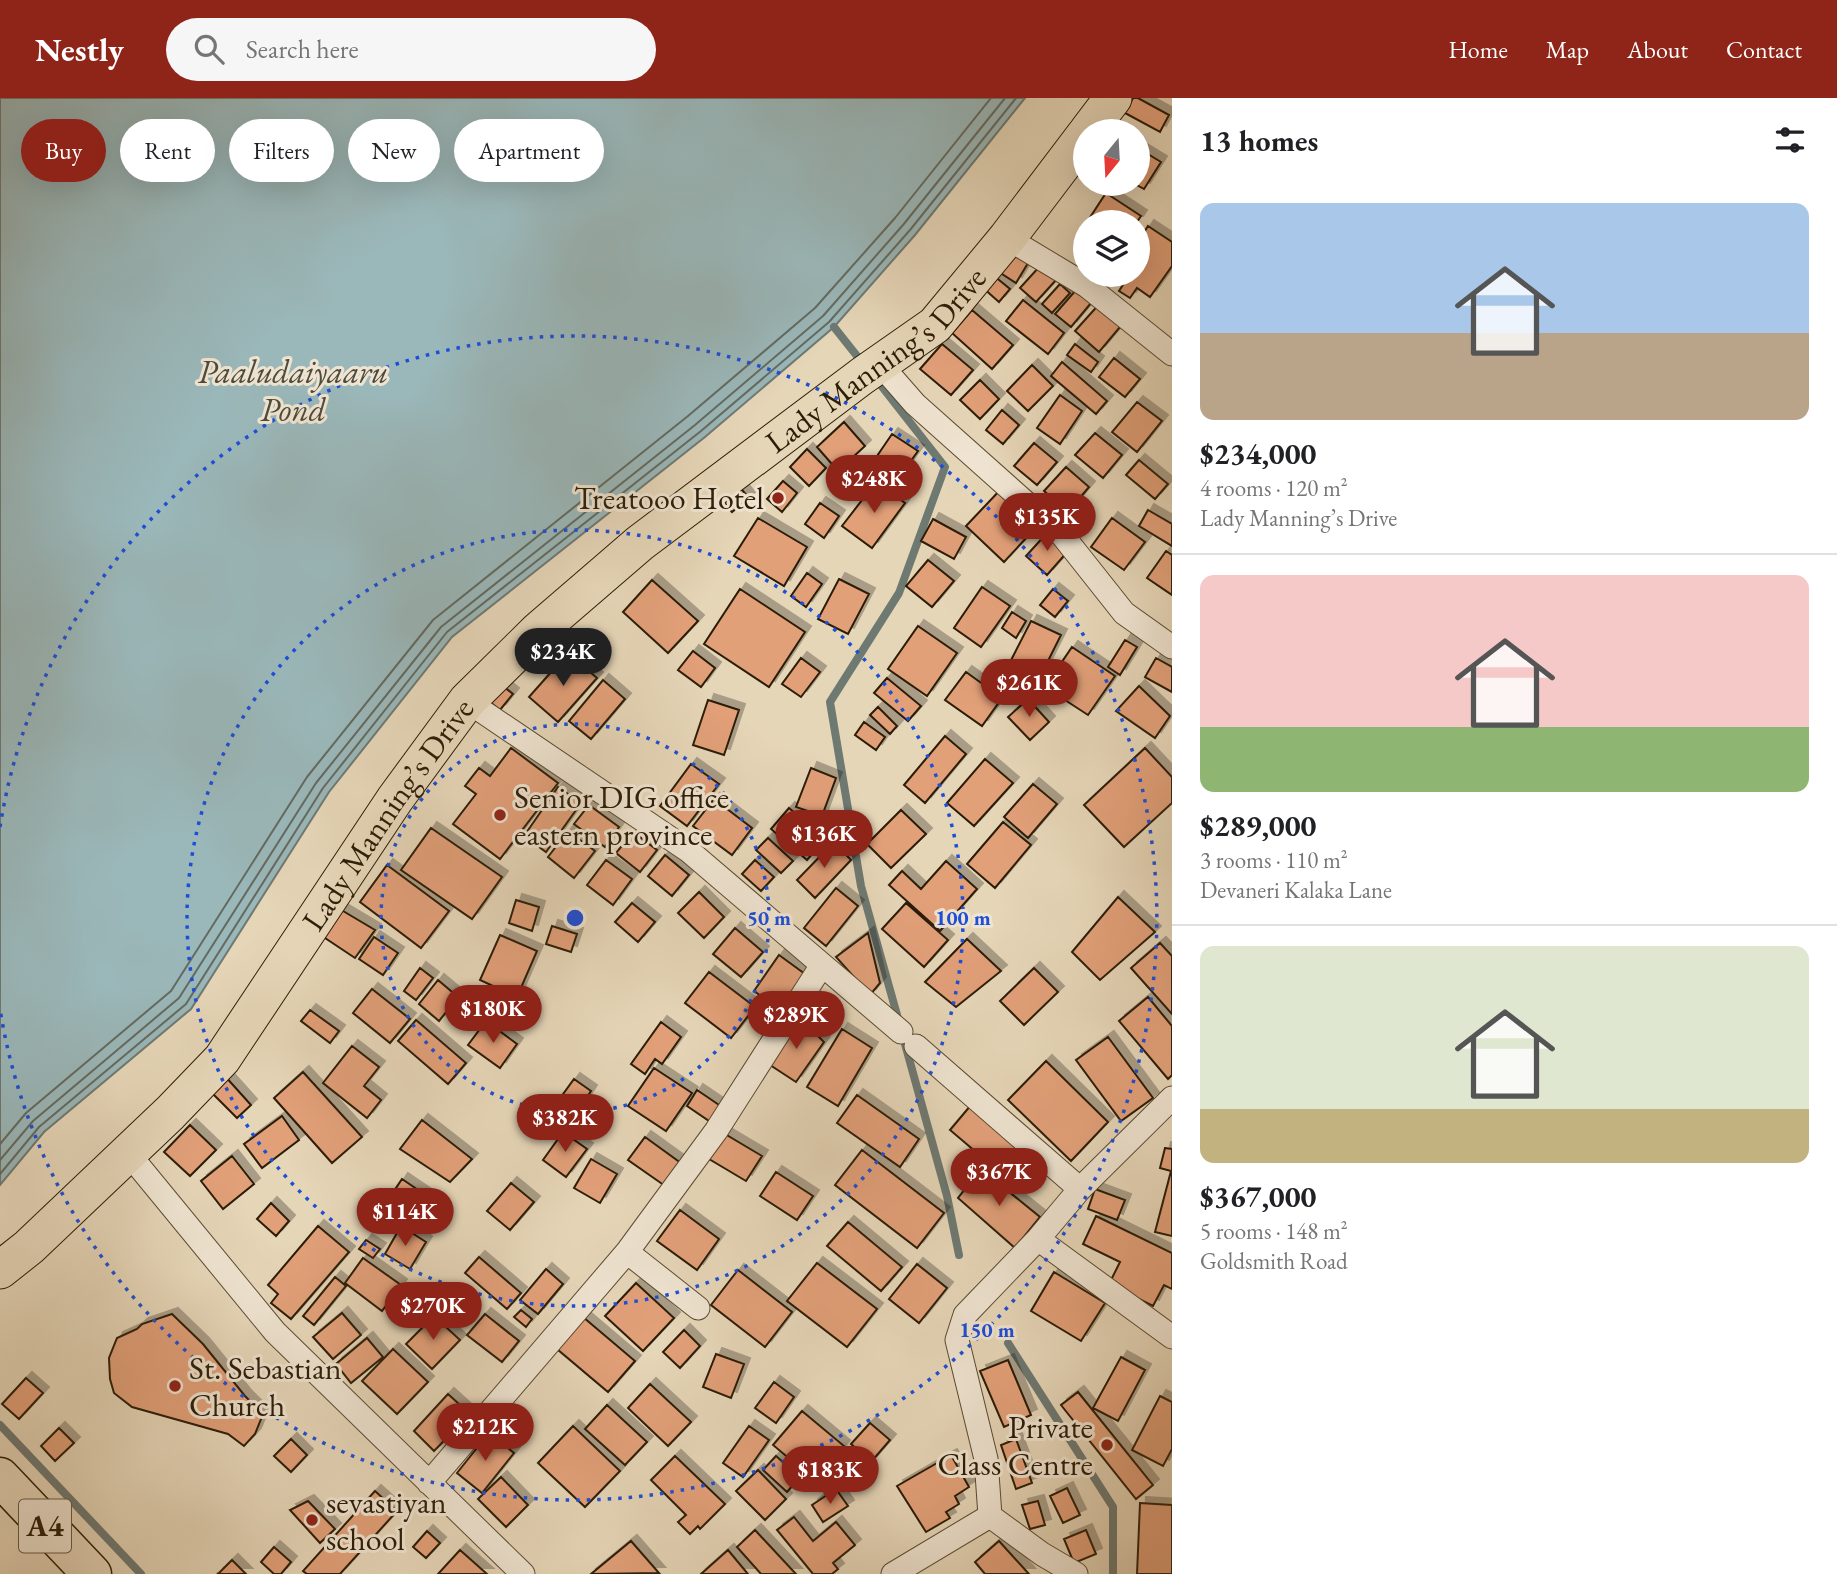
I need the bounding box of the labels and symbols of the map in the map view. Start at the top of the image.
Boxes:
north arrow [1073,119,1150,196]
street label: Lady Manning’s Drive [757,258,996,462]
water label: Paaludaiyaaru Pond [198,350,388,431]
pin: $248K [825,456,923,515]
place label: Treatooo Hotel [574,477,764,519]
marker: Treatooo Hotel [770,490,786,506]
pin: $135K [998,494,1096,553]
pin: $234K [514,628,612,688]
pin: $261K [980,660,1078,719]
street label: Lady Manning’s Drive [292,689,483,939]
place label: Senior DIG office eastern province [514,776,729,855]
marker: Senior DIG office eastern province [492,807,508,823]
pin: $136K [775,810,873,870]
text: 50 m [747,904,791,931]
text: 100 m [935,904,991,931]
centre of rings [563,906,587,930]
pin: $180K [444,986,542,1045]
pin: $289K [747,992,845,1051]
pin: $382K [516,1094,614,1154]
pin: $367K [950,1148,1048,1208]
pin: $114K [356,1188,454,1248]
pin: $270K [384,1282,482,1342]
text: 150 m [959,1316,1015,1343]
place label: St. Sebastian Church [189,1347,342,1426]
marker: St. Sebastian Church [167,1378,183,1394]
pin: $212K [436,1404,534,1463]
place label: Private Class Centre [937,1406,1093,1485]
marker: Private Class Centre [1099,1437,1115,1453]
pin: $183K [781,1446,879,1506]
place label: sevastiyan school [326,1481,447,1560]
road number: A4 [19,1500,71,1552]
marker: sevastiyan school [304,1512,320,1528]

